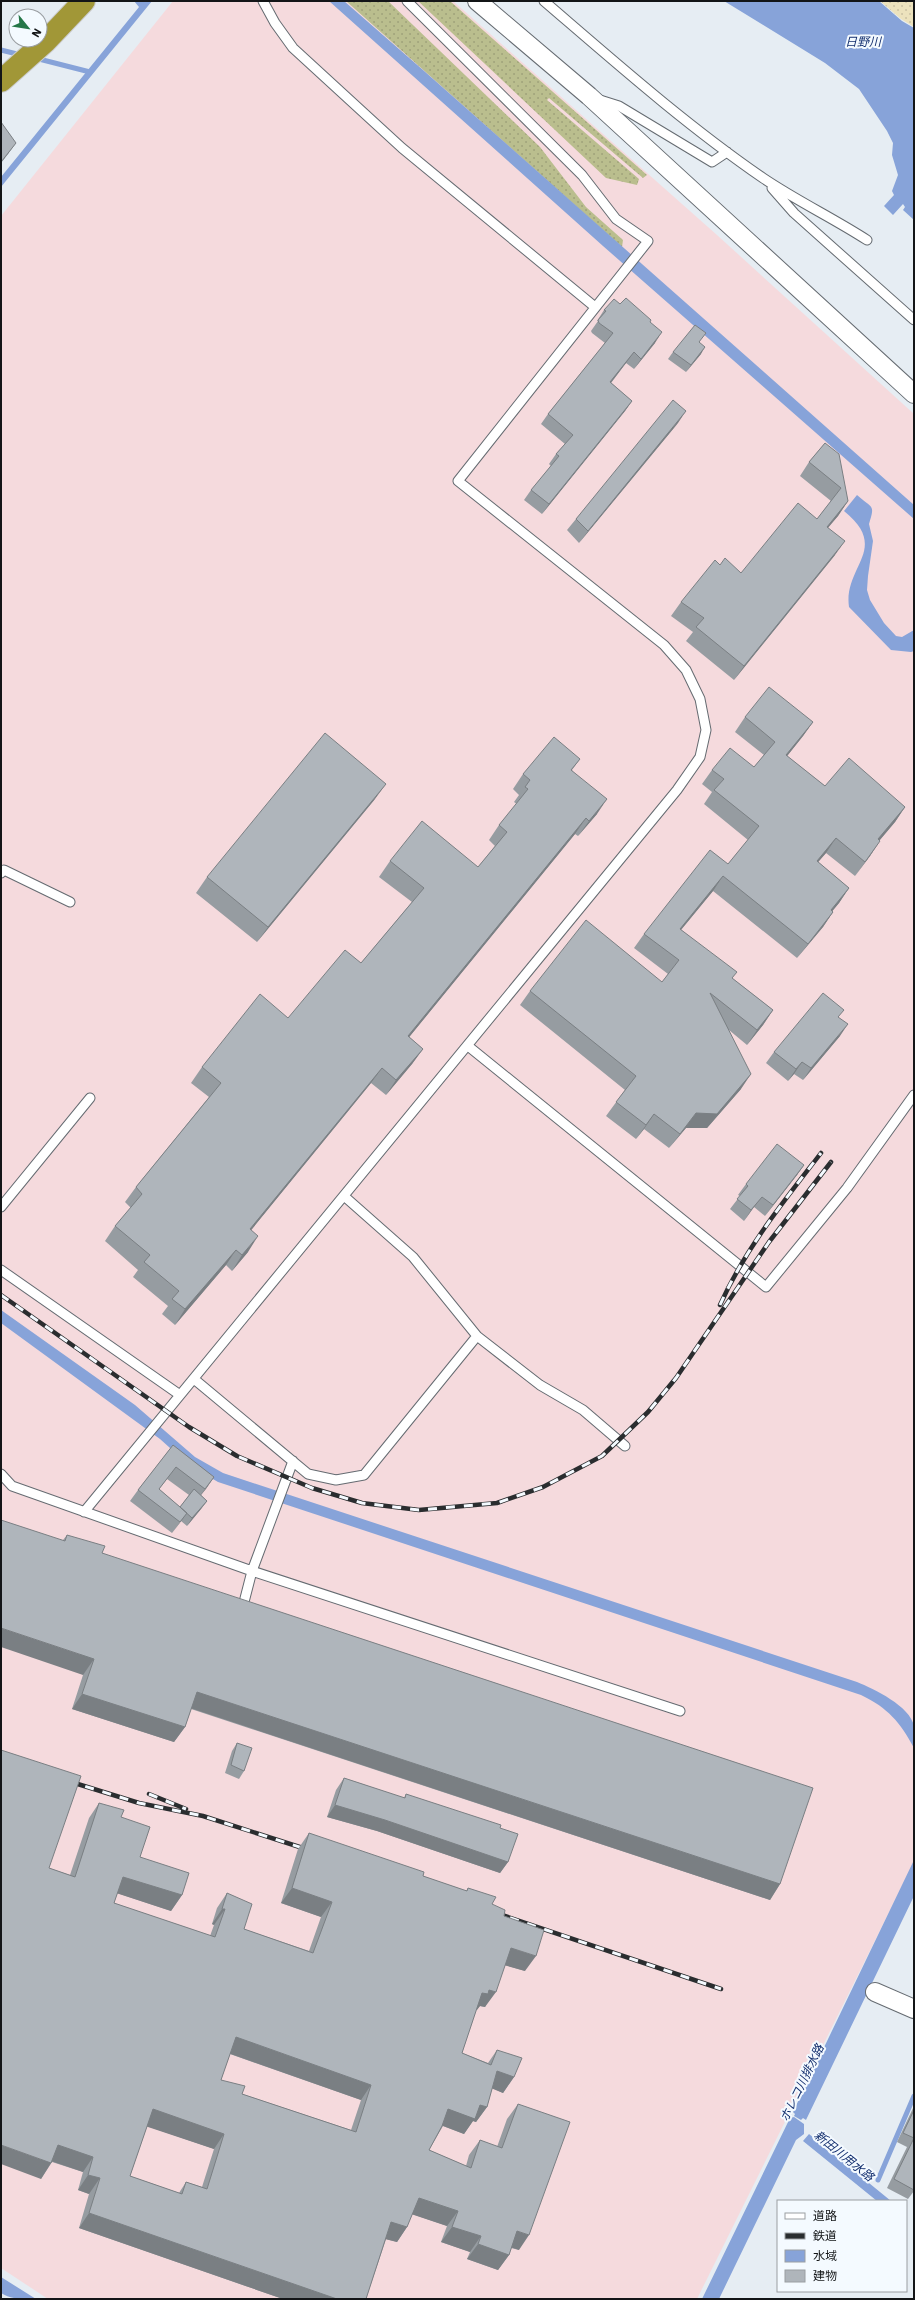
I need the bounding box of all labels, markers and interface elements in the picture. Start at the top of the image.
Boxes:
north arrow [8,8,48,48]
text: N [29,26,45,40]
water label: 日野川 [845,34,883,49]
water label: ホレコ川排水路 [776,2041,827,2124]
water label: 新田川用水路 [812,2127,878,2185]
legend [777,2200,907,2292]
text: 道路 [813,2208,837,2223]
text: 鉄道 [813,2228,837,2243]
text: 水域 [813,2248,837,2263]
text: 建物 [813,2268,837,2283]

